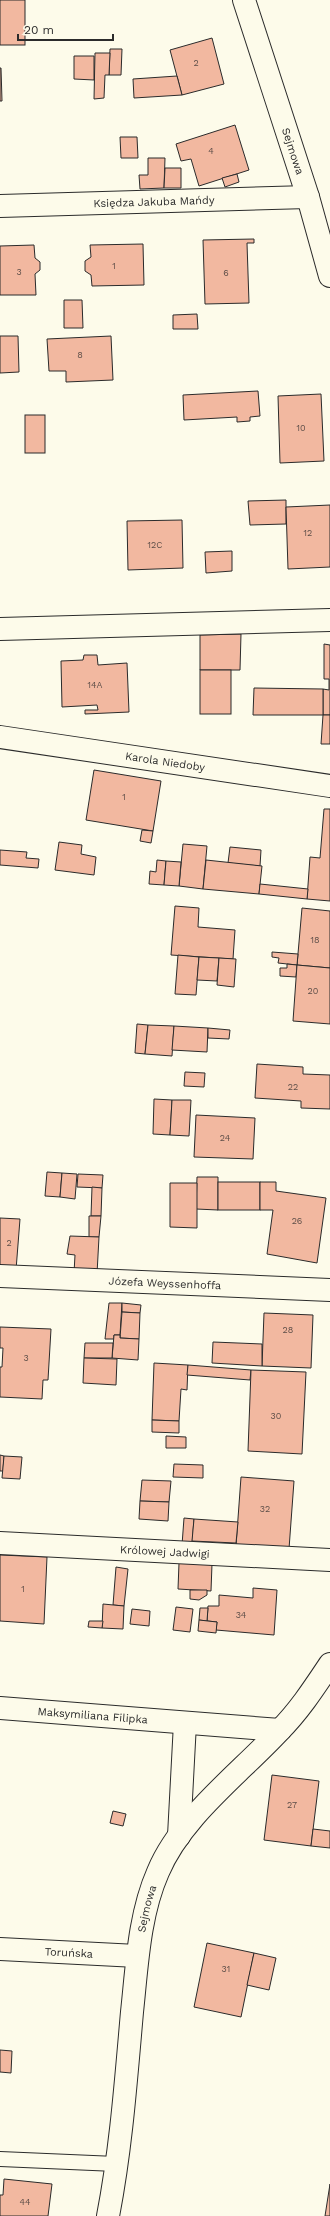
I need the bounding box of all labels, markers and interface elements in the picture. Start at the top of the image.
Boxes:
scale bar [18,16,113,42]
text: 20 m [24,23,54,37]
house number: 2 [193,58,199,68]
street label: Sejmowa [279,126,307,176]
house number: 4 [208,146,214,156]
street label: Księdza Jakuba Mańdy [93,193,215,210]
house number: 1 [112,261,116,271]
house number: 3 [16,267,22,277]
house number: 6 [223,268,229,278]
house number: 8 [77,350,83,360]
house number: 10 [296,423,306,433]
house number: 12 [304,528,312,538]
house number: 12C [148,540,162,550]
house number: 14A [88,680,103,690]
street label: Karola Niedoby [124,749,206,774]
house number: 1 [122,792,126,802]
house number: 18 [310,935,320,945]
house number: 20 [308,986,319,996]
house number: 22 [288,1082,298,1092]
house number: 24 [220,1133,231,1143]
house number: 26 [292,1216,302,1226]
house number: 2 [6,1238,12,1248]
street label: Józefa Weyssenhoffa [108,1274,221,1292]
house number: 28 [283,1325,293,1335]
house number: 3 [23,1353,29,1363]
house number: 30 [271,1411,282,1421]
house number: 32 [260,1504,270,1514]
street label: Królowej Jadwigi [120,1543,210,1560]
house number: 1 [21,1584,25,1594]
house number: 34 [236,1610,247,1620]
street label: Maksymiliana Filipka [37,1704,148,1726]
house number: 27 [287,1800,297,1810]
street label: Sejmowa [135,1883,159,1933]
street label: Toruńska [44,1945,93,1960]
house number: 31 [222,1964,230,1974]
house number: 44 [20,2197,31,2207]

